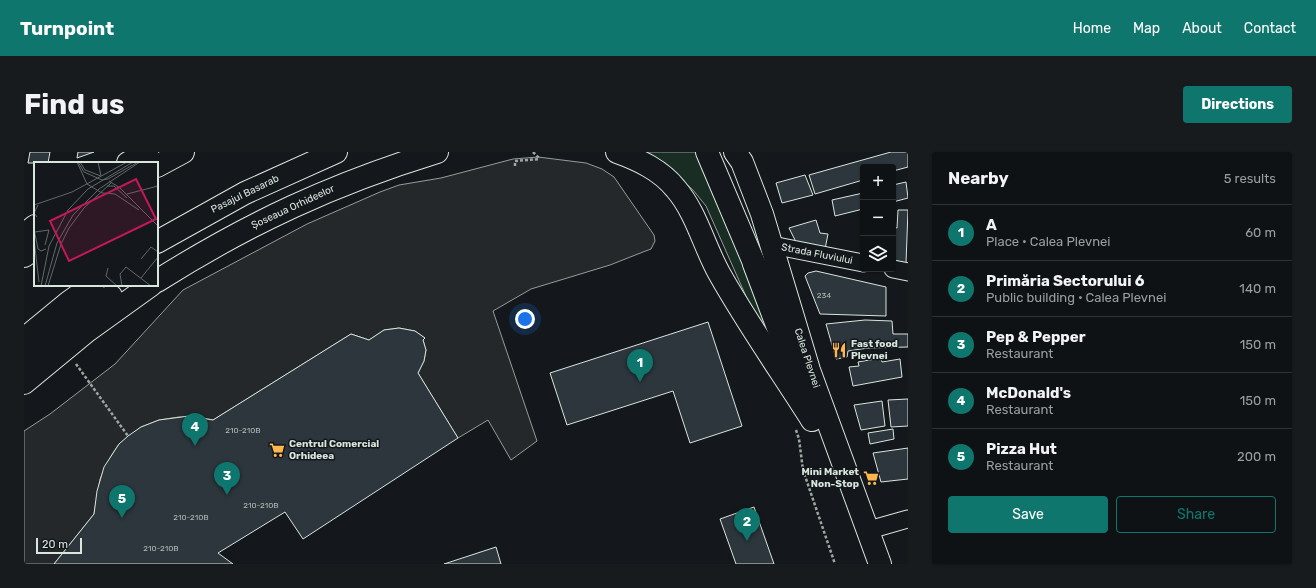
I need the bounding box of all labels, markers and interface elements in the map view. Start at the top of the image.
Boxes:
text: Turnpoint [20,17,114,40]
text: Home [1073,20,1111,37]
text: Map [1133,20,1160,37]
text: About [1182,20,1222,37]
text: Contact [1244,20,1296,37]
button: Directions [1183,86,1292,123]
text: Find us [24,88,124,121]
inset map [34,162,158,286]
map controls [860,164,896,272]
button: + [860,164,896,200]
text: Nearby [948,168,1009,188]
text: 5 results [1224,171,1276,186]
street label: Pasajul Basarab [209,172,281,216]
street label: Șoseaua Orhideelor [250,182,337,232]
button: − [860,200,896,236]
text: A [986,216,997,234]
text: 1 [958,225,964,240]
text: 60 m [1245,225,1276,240]
text: Place · Calea Plevnei [986,234,1111,249]
button: layers [860,236,896,272]
street label: Strada Fluviului [780,241,854,267]
text: Primăria Sectorului 6 [986,272,1144,290]
text: 2 [957,281,965,296]
text: 140 m [1239,281,1276,296]
text: Public building · Calea Plevnei [986,290,1166,305]
house number: 234 [817,291,831,300]
your location [515,309,535,329]
street label: Calea Plevnei [792,327,822,389]
text: Pep & Pepper [986,328,1086,346]
text: 3 [957,337,965,352]
text: 150 m [1240,337,1276,352]
place label: Fast food Plevnei [851,338,898,362]
restaurant icon: Fast food Plevnei [830,341,848,359]
text: Restaurant [986,346,1053,361]
pin: 1 [627,349,653,382]
text: McDonald's [986,384,1071,402]
text: 4 [957,393,965,408]
text: 150 m [1240,393,1276,408]
text: Restaurant [986,402,1053,417]
pin: 4 [182,413,208,446]
house number: 210-210B [225,426,261,435]
place label: Centrul Comercial Orhideea [289,438,379,462]
text: Pizza Hut [986,440,1057,458]
supermarket icon: Centrul Comercial Orhideea [268,441,286,459]
text: 5 [957,449,965,464]
text: 200 m [1237,449,1276,464]
text: Restaurant [986,458,1053,473]
pin: 3 [214,462,240,495]
place label: Mini Market Non-Stop [802,466,859,490]
supermarket icon: Mini Market Non-Stop [862,469,880,487]
pin: 5 [109,485,135,518]
button: Save [948,496,1108,533]
button: Share [1116,496,1276,533]
house number: 210-210B [243,501,279,510]
pin: 2 [734,508,760,541]
house number: 210-210B [173,513,209,522]
scale bar [36,536,82,555]
text: 20 m [42,538,68,551]
house number: 210-210B [143,544,179,553]

